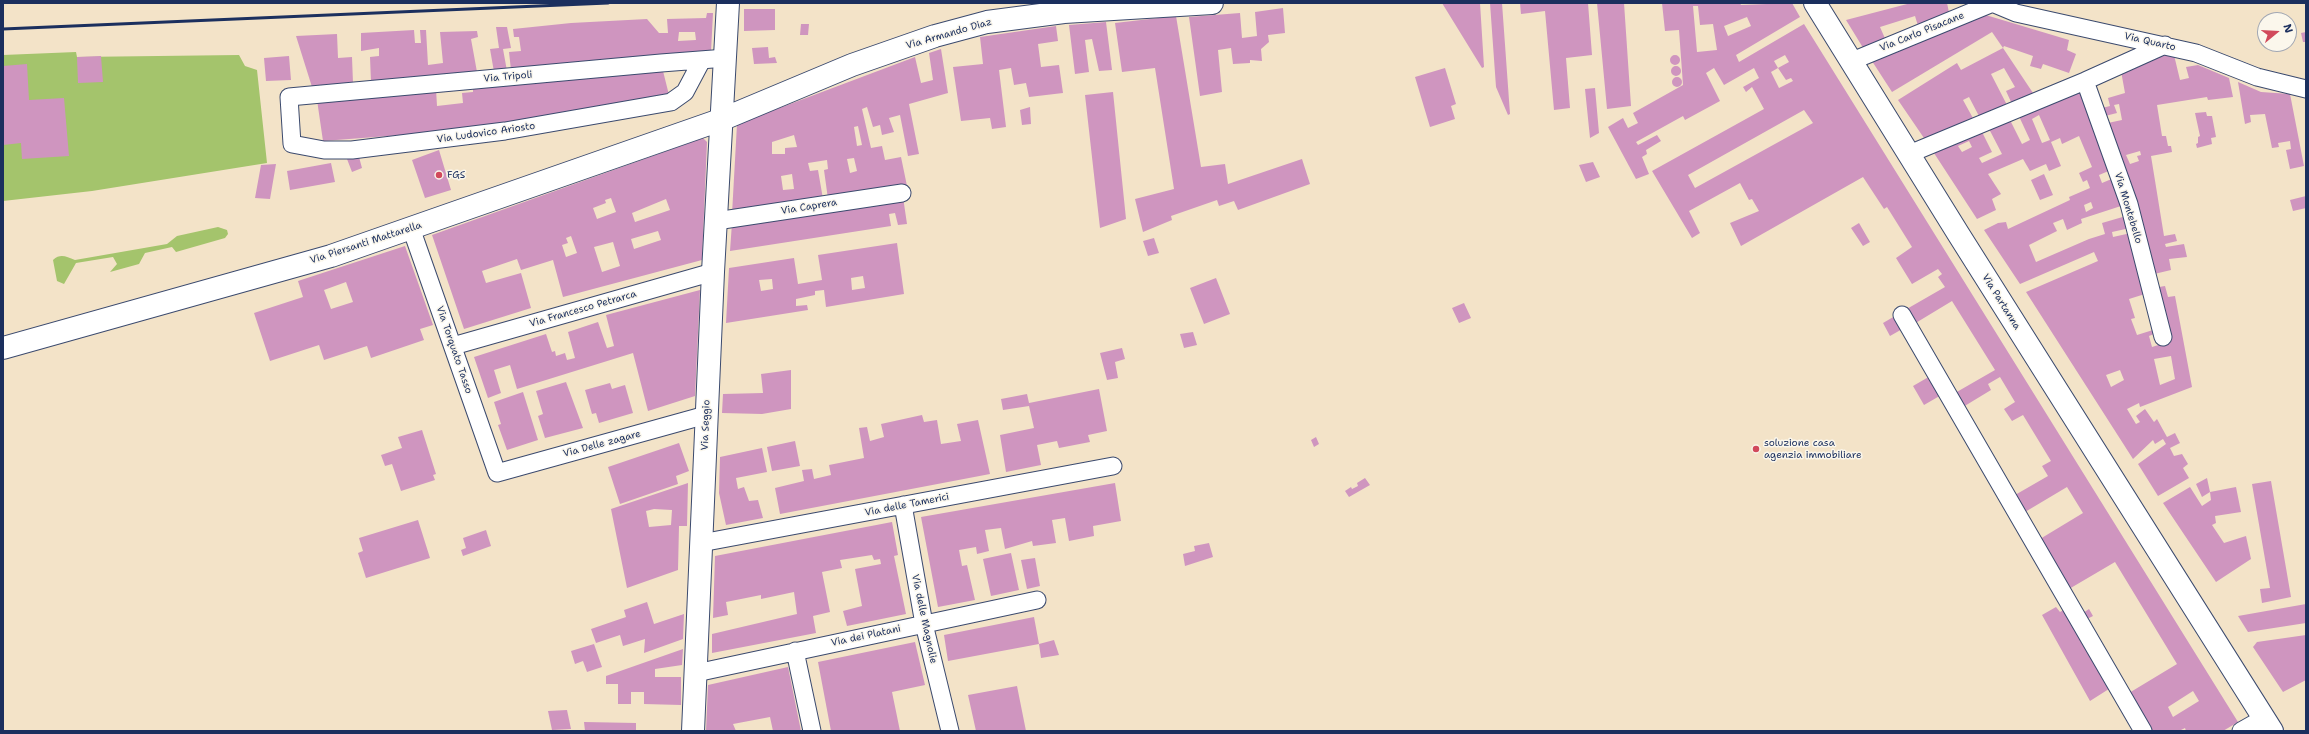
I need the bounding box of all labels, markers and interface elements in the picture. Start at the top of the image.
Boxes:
street label: Via Carlo Pisacane [1878,10,1966,54]
north arrow [2257,12,2297,52]
street label: Via Armando Diaz [905,16,993,52]
text: N [2279,22,2296,35]
street label: Via Quarto [2123,30,2177,54]
street label: Via Tripoli [483,69,533,85]
street label: Via Ludovico Ariosto [436,120,536,146]
place label: FGS [447,169,465,181]
marker: FGS [434,170,444,180]
street label: Via Montebello [2111,171,2145,245]
street label: Via Caprera [780,197,838,217]
street label: Via Piersanti Mattarella [309,219,423,267]
street label: Via Partanna [1979,272,2023,332]
street label: Via Francesco Petrarca [528,288,638,330]
street label: Via Torquato Tasso [433,305,475,395]
street label: Via Seggio [699,399,713,451]
street label: Via Delle zagare [562,428,642,460]
place label: soluzione casa agenzia immobiliare [1764,437,1862,460]
marker: soluzione casa agenzia immobiliare [1751,444,1761,454]
street label: Via delle Tamerici [864,491,950,519]
street label: Via delle Magnolie [909,573,939,665]
street label: Via dei Platani [830,623,902,649]

